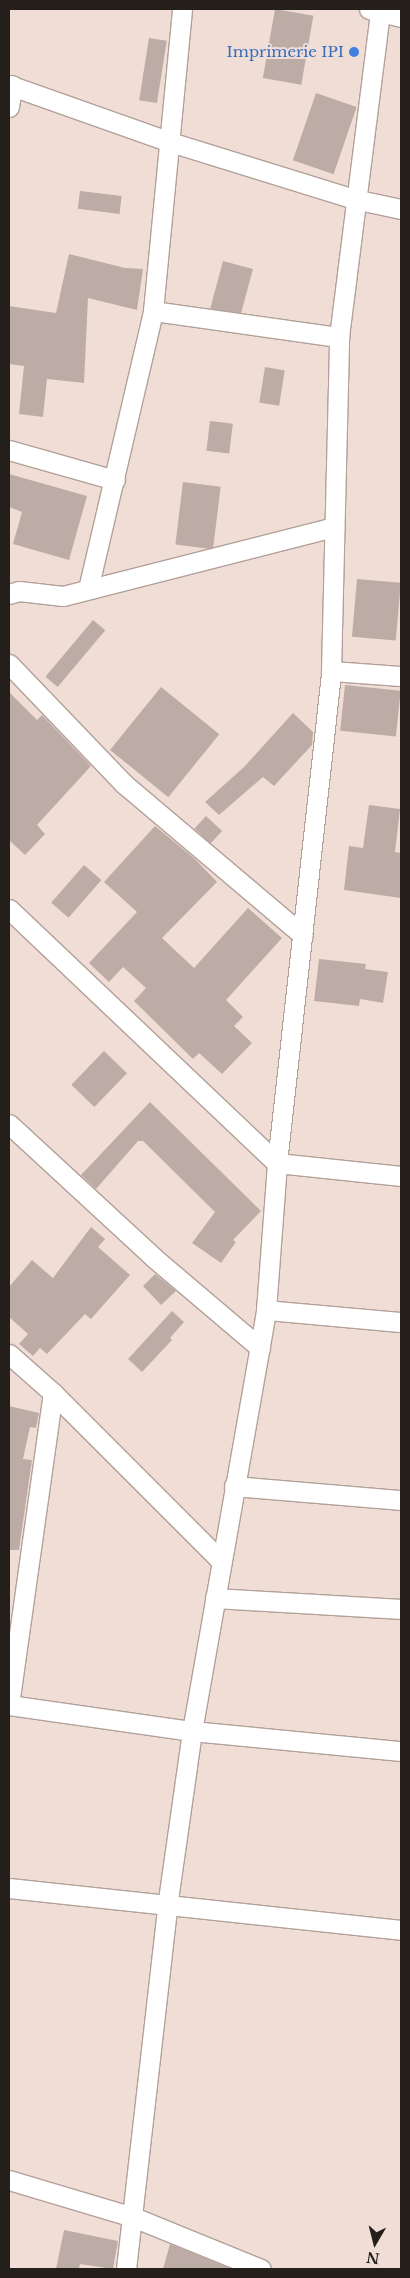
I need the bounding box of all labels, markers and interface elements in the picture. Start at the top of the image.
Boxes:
place label: Imprimerie IPI [227,43,344,61]
marker: Imprimerie IPI [348,46,360,58]
north arrow [350,2218,400,2268]
text: N [365,2248,381,2268]

